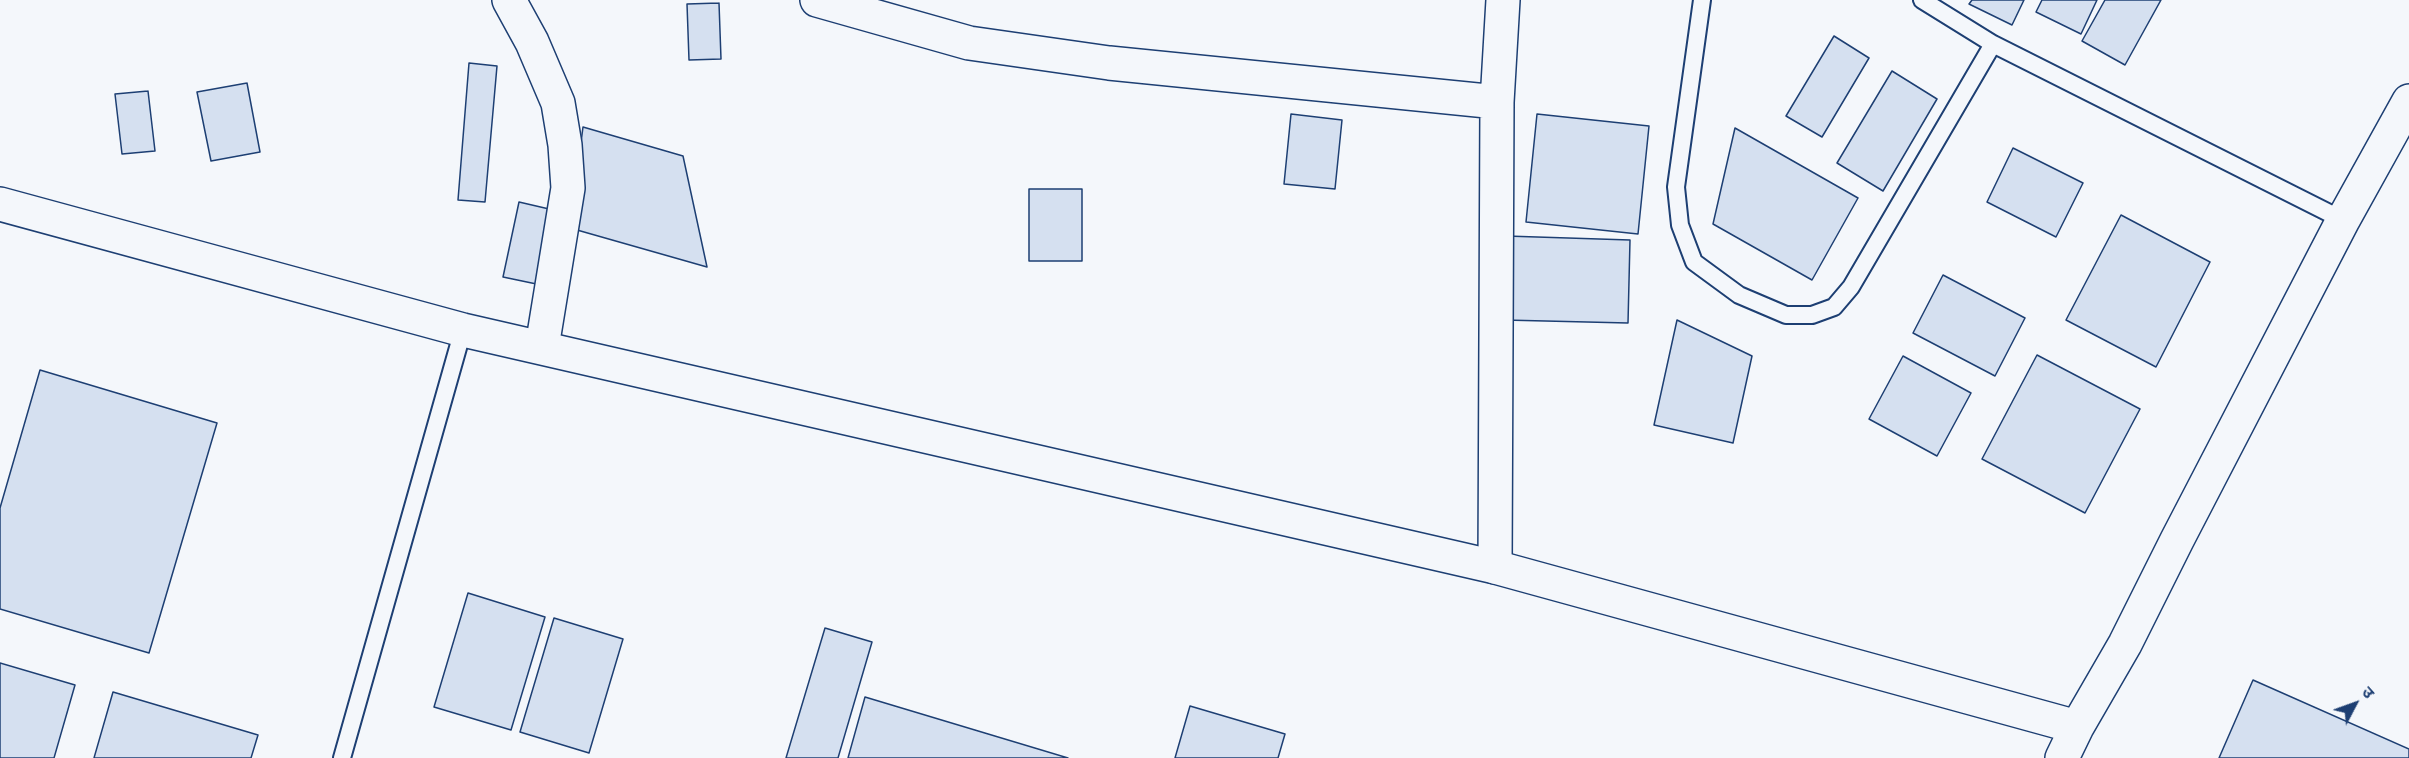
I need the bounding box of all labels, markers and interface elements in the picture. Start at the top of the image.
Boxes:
north arrow [2325,674,2385,734]
text: उ [2357,681,2380,703]

